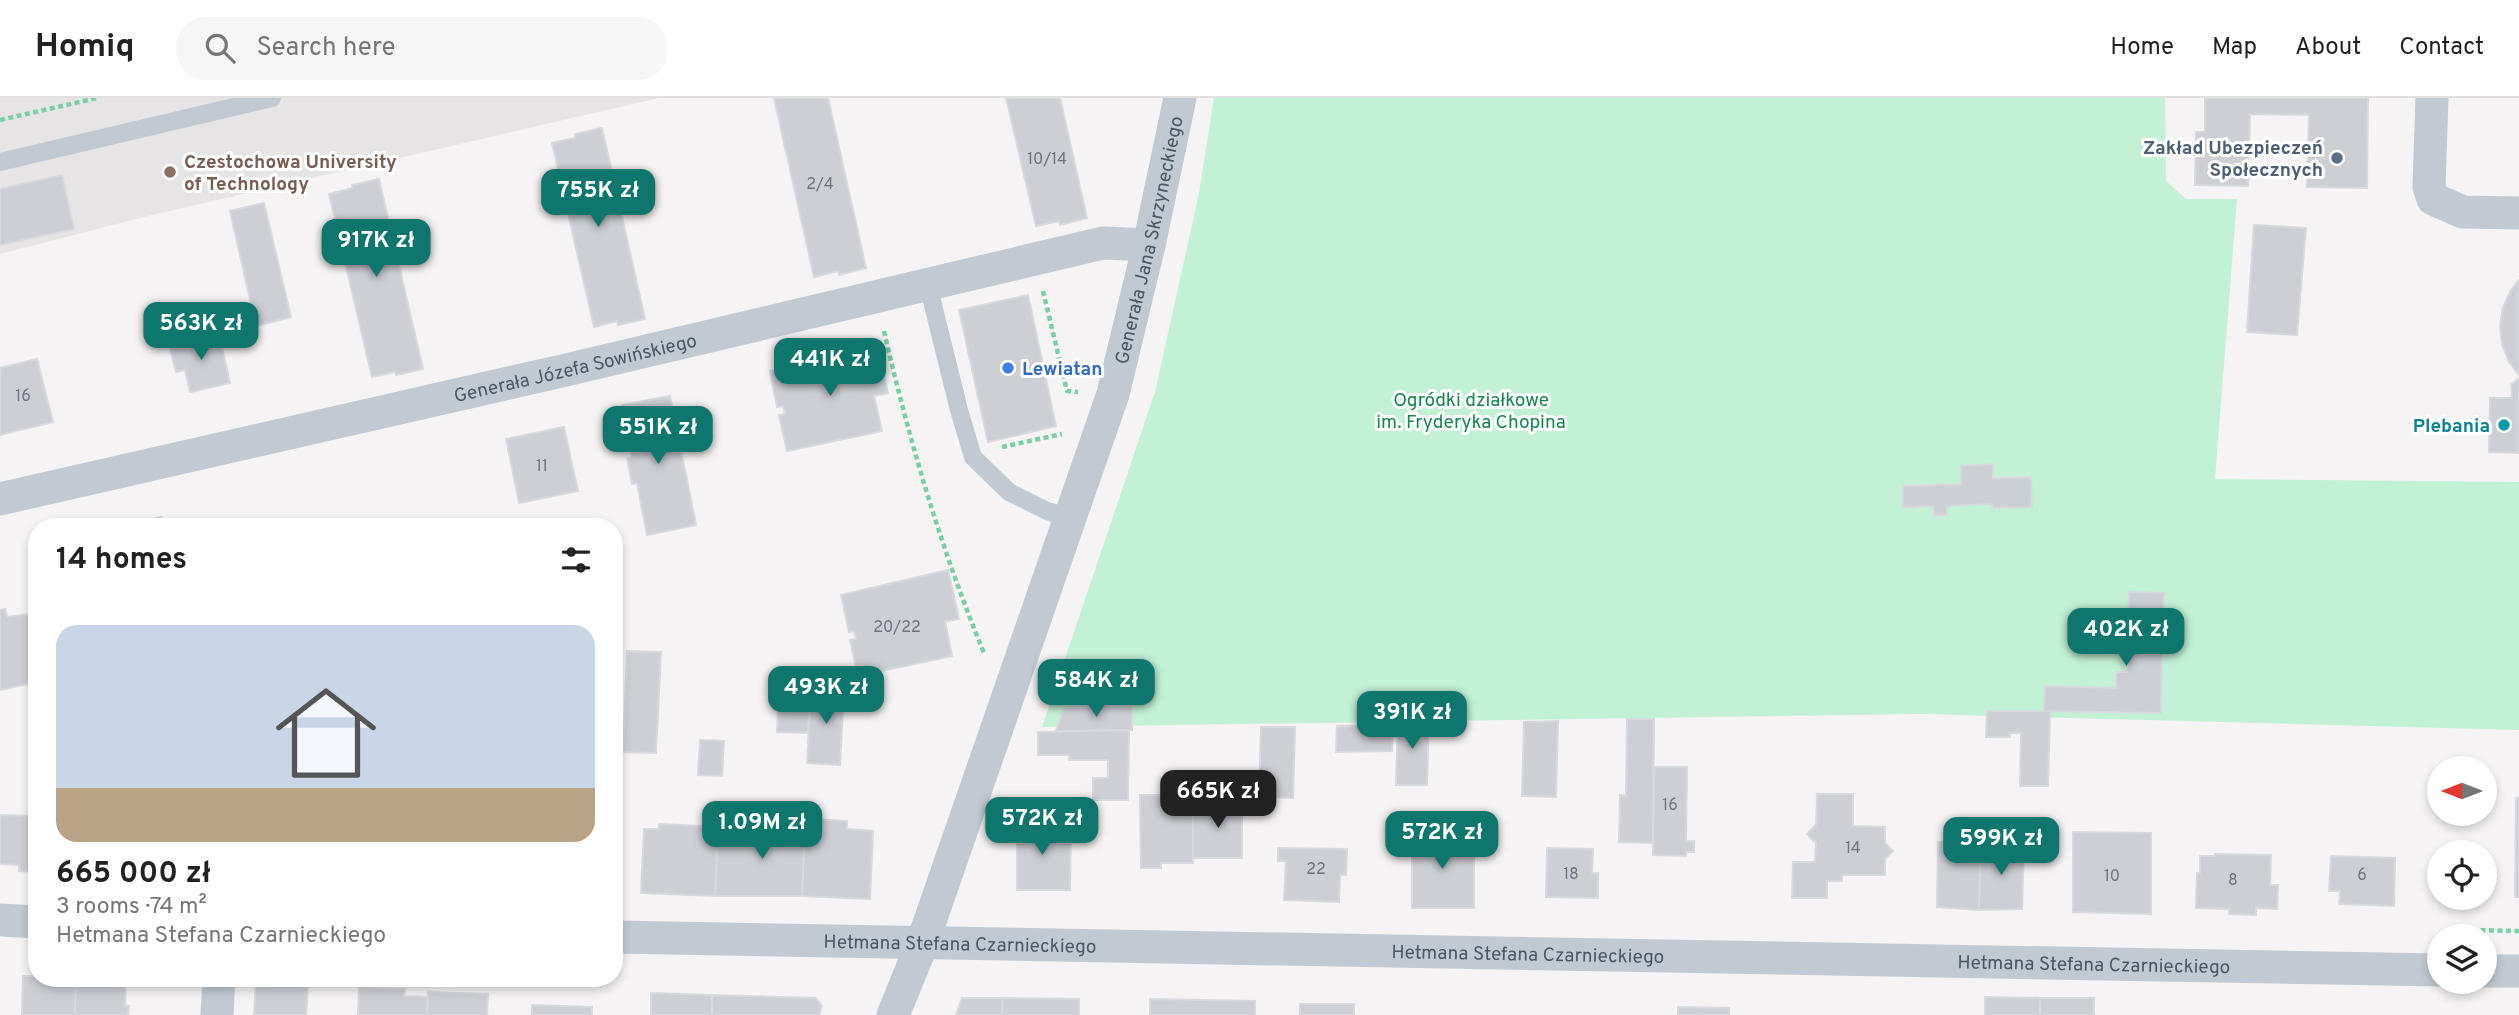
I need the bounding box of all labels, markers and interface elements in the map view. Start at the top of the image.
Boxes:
search box [177,17,667,80]
text: Homiq [35,27,135,69]
icon: search [201,29,239,67]
text: Search here [257,32,395,65]
text: Home [2110,33,2174,63]
text: Map [2212,33,2257,63]
text: About [2295,33,2361,63]
text: Contact [2399,33,2484,63]
street label: Generała Jana Skrzyneckiego [1111,114,1190,367]
place label: Zakład Ubezpieczeń Społecznych [2143,137,2323,183]
house number: 10/14 [1027,150,1067,170]
marker: Zakład Ubezpieczeń Społecznych [2329,150,2345,166]
place label: Czestochowa University of Technology [184,151,397,197]
marker: Czestochowa University of Technology [162,164,178,180]
pin: 755K zł [533,170,663,229]
house number: 2/4 [806,175,834,195]
text: 755K zł [557,177,639,206]
pin: 917K zł [311,220,441,279]
text: 917K zł [338,227,414,256]
pin: 563K zł [136,302,266,362]
text: 563K zł [159,310,243,339]
street label: Generała Józefa Sowińskiego [452,329,699,409]
pin: 441K zł [765,338,895,398]
text: 441K zł [790,346,870,375]
place label: Lewiatan [1022,358,1102,382]
marker: Lewiatan [1000,360,1016,376]
house number: 16 [15,387,31,407]
park label: Ogródki działkowe im. Fryderyka Chopina [1376,389,1566,435]
pin: 551K zł [593,406,723,466]
text: 551K zł [619,414,697,443]
place label: Plebania [2413,415,2490,439]
marker: Plebania [2496,417,2512,433]
house number: 11 [536,457,548,477]
icon: filters [557,541,595,579]
text: 14 homes [56,542,187,579]
pin: 402K zł [2061,608,2191,668]
text: 402K zł [2083,616,2169,645]
house number: 20/22 [873,618,921,638]
pin: 584K zł [1031,660,1161,719]
pin: 493K zł [761,666,891,726]
text: 584K zł [1054,667,1138,696]
icon: home [263,670,389,796]
text: 493K zł [784,674,868,703]
pin: 391K zł [1347,692,1477,751]
text: 391K zł [1373,699,1451,728]
north arrow [2427,756,2497,826]
map controls [2427,756,2497,994]
pin: 665K zł [1153,770,1283,830]
text: 665K zł [1176,778,1260,807]
house number: 16 [1662,796,1678,816]
pin: 572K zł [977,798,1107,857]
pin: 1.09M zł [690,802,834,861]
text: 572K zł [1001,805,1083,834]
text: 1.09M zł [718,809,806,838]
pin: 572K zł [1377,812,1507,871]
pin: 599K zł [1936,818,2066,877]
text: 572K zł [1401,819,1483,848]
text: 599K zł [1959,825,2043,854]
house number: 14 [1845,839,1861,859]
button: locate [2427,840,2497,910]
text: 665 000 zł [56,856,211,893]
house number: 22 [1306,860,1326,880]
house number: 18 [1563,865,1579,885]
house number: 6 [2357,866,2367,886]
house number: 10 [2104,867,2120,887]
house number: 8 [2228,871,2238,891]
text: 3 rooms · 74 m² [56,893,207,922]
text: Hetmana Stefana Czarnieckiego [56,922,386,951]
button: layers [2427,924,2497,994]
street label: Hetmana Stefana Czarnieckiego [823,931,1097,960]
street label: Hetmana Stefana Czarnieckiego [1391,941,1665,970]
street label: Hetmana Stefana Czarnieckiego [1957,951,2230,980]

